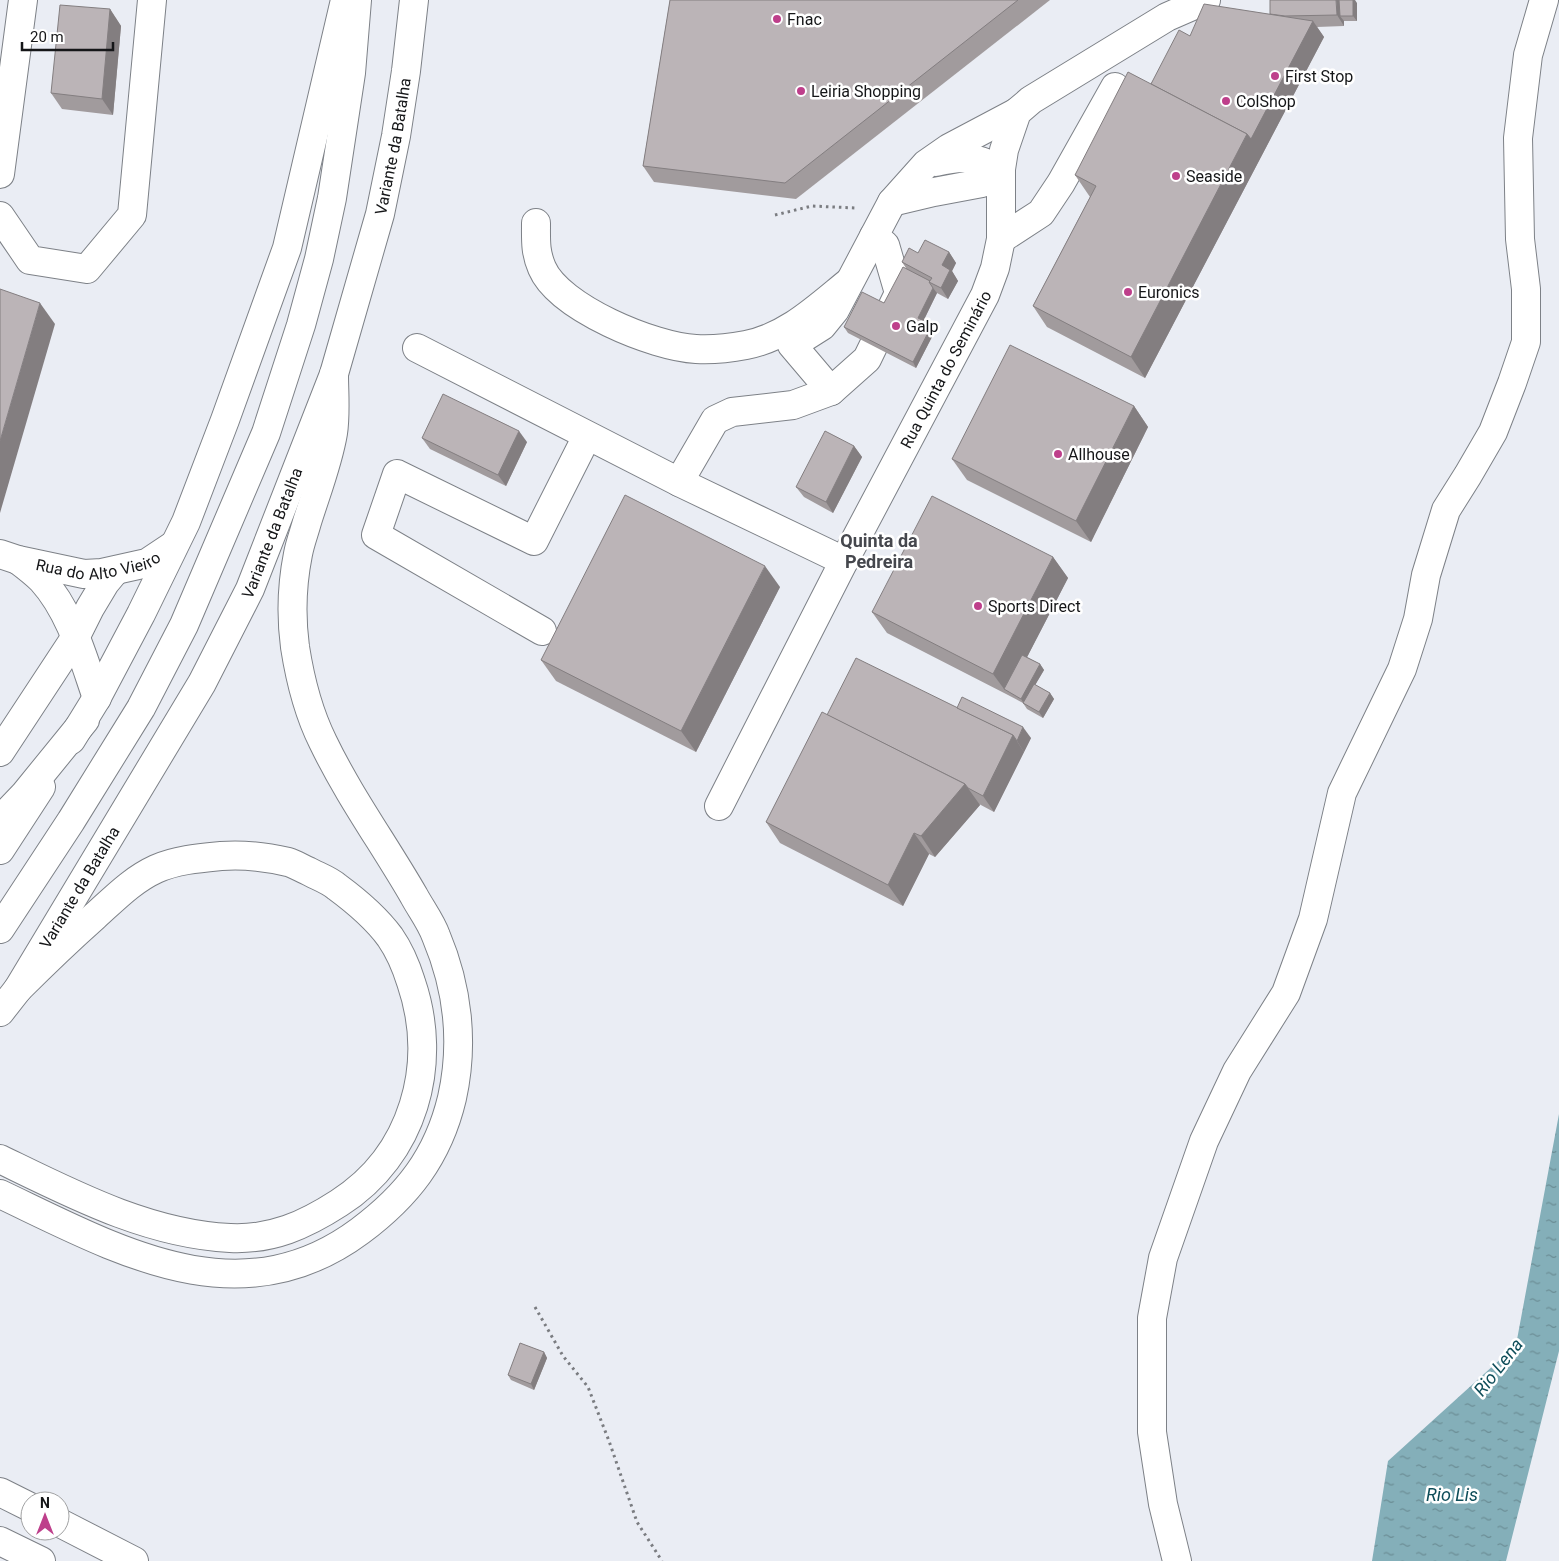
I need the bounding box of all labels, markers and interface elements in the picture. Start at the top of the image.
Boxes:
place label: Fnac [787,10,822,29]
marker: Fnac [771,13,783,25]
scale bar [22,20,114,52]
text: 20 m [30,28,64,46]
place label: First Stop [1285,67,1353,86]
marker: First Stop [1269,70,1281,82]
street label: Variante da Batalha [371,77,414,216]
place label: Leiria Shopping [811,82,921,101]
marker: Leiria Shopping [795,85,807,97]
place label: ColShop [1236,92,1296,111]
marker: ColShop [1220,95,1232,107]
place label: Seaside [1186,167,1242,186]
marker: Seaside [1170,170,1182,182]
place label: Euronics [1138,283,1200,302]
marker: Euronics [1122,286,1134,298]
street label: Rua Quinta do Seminário [896,287,995,451]
place label: Galp [906,317,938,336]
marker: Galp [890,320,902,332]
place label: Allhouse [1068,445,1130,464]
marker: Allhouse [1052,448,1064,460]
street label: Variante da Batalha [237,465,306,602]
district label: Quinta da Pedreira [840,530,918,572]
street label: Rua do Alto Vieiro [34,547,164,583]
place label: Sports Direct [988,597,1081,616]
marker: Sports Direct [972,600,984,612]
street label: Variante da Batalha [35,823,123,952]
water label: Rio Lena [1469,1334,1527,1400]
water label: Rio Lis [1426,1484,1478,1505]
north arrow [20,1491,70,1541]
text: N [40,1495,50,1511]

